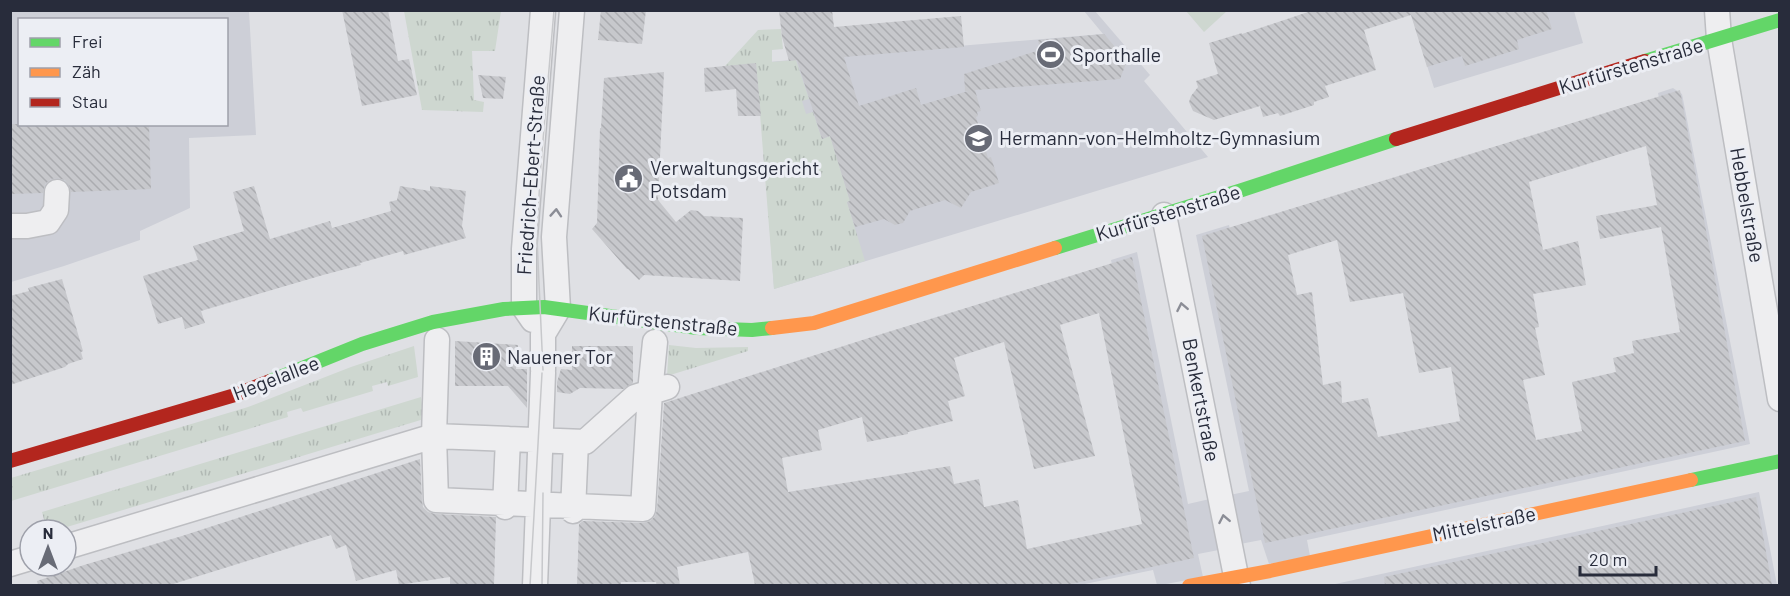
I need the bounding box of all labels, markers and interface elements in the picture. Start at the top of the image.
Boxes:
legend [18,18,228,126]
text: Frei [72,30,103,52]
street label: Kurfürstenstraße [1556,32,1706,98]
sports icon: Sporthalle [1035,39,1067,71]
place label: Sporthalle [1072,42,1161,66]
text: Zäh [72,60,101,82]
street label: Friedrich-Ebert-Straße [511,74,549,276]
text: Stau [72,90,108,112]
school or university icon: Hermann-von-Helmholtz-Gymnasium [962,122,994,154]
place label: Hermann-von-Helmholtz-Gymnasium [999,125,1320,149]
street label: Hebbelstraße [1726,145,1770,264]
place label: Verwaltungsgericht Potsdam [650,155,819,202]
public building icon: Verwaltungsgericht Potsdam [613,163,645,195]
street label: Kurfürstenstraße [1093,179,1243,245]
one-way arrow [549,209,562,218]
street label: Kurfürstenstraße [587,300,739,340]
one-way arrow [1176,303,1189,313]
street label: Benkertstraße [1178,336,1226,464]
building icon: Nauener Tor [470,341,502,373]
place label: Nauener Tor [507,344,613,368]
street label: Hegelallee [229,350,322,404]
street label: Mittelstraße [1430,500,1538,546]
one-way arrow [1218,514,1231,524]
north arrow [18,518,78,578]
text: N [43,523,53,542]
scale bar [1580,539,1656,577]
text: 20 m [1589,548,1627,570]

